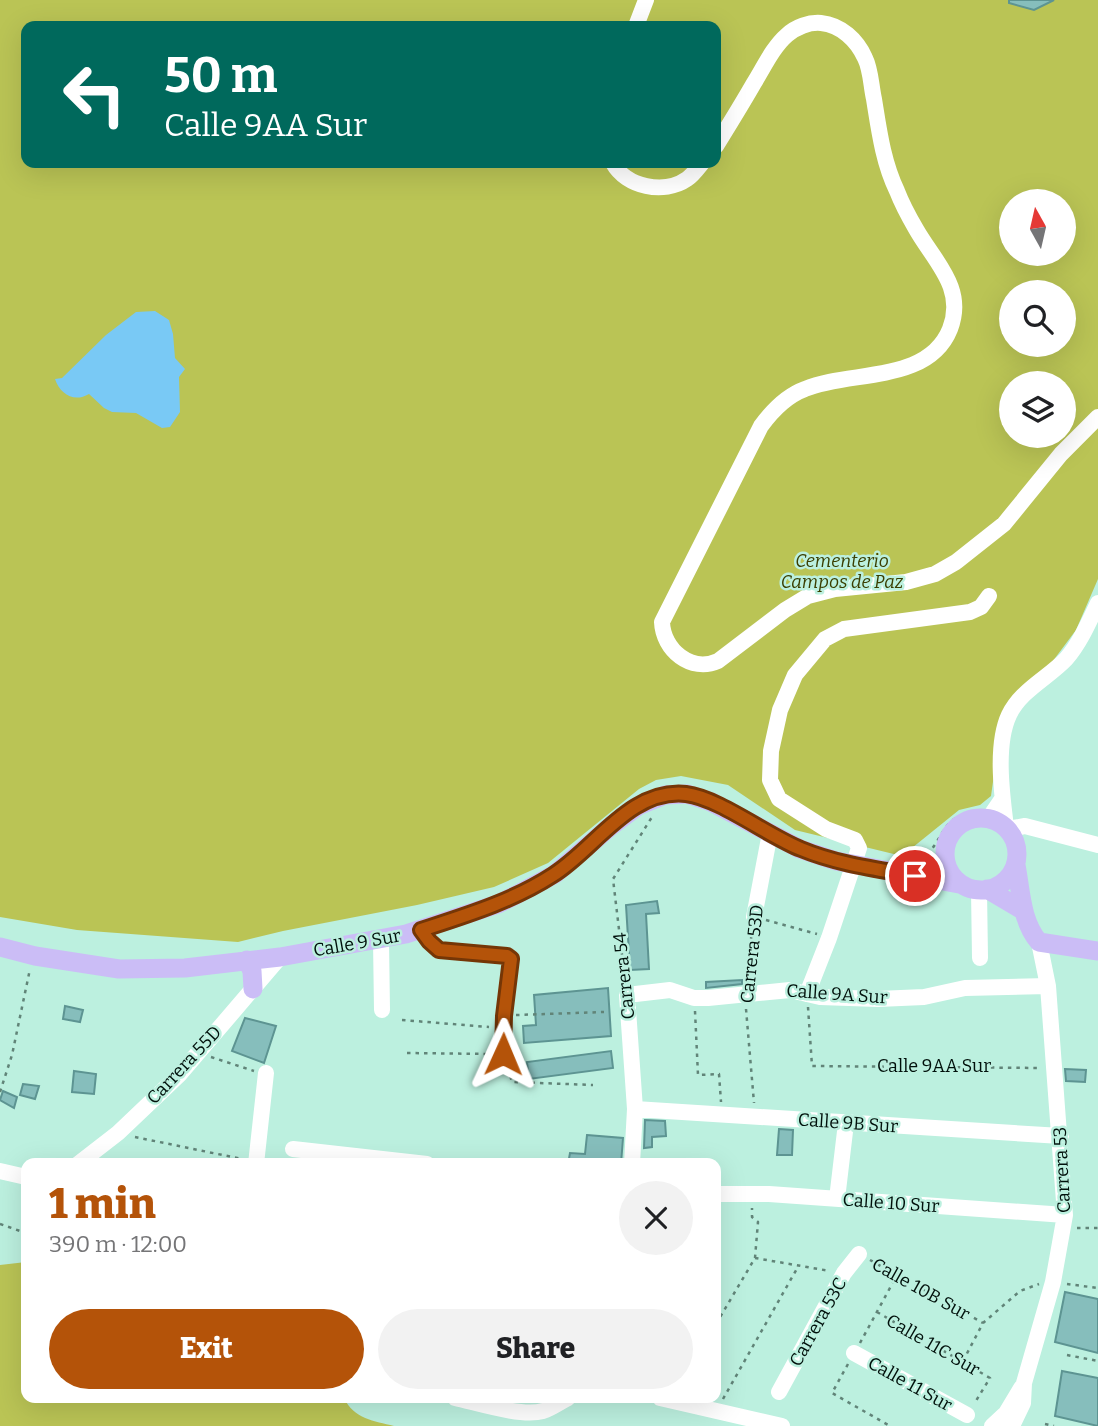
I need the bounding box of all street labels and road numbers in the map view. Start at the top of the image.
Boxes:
street label: Carrera 53D [736,904,768,1004]
street label: Calle 9 Sur [311,924,403,962]
street label: Carrera 54 [608,931,639,1020]
street label: Calle 9A Sur [786,979,888,1009]
street label: Carrera 55D [142,1021,226,1109]
street label: Calle 9AA Sur [877,1055,991,1077]
street label: Calle 9B Sur [797,1109,899,1137]
street label: Carrera 53 [1049,1126,1075,1214]
street label: Calle 10 Sur [842,1189,940,1217]
street label: Calle 10B Sur [868,1253,974,1325]
street label: Carrera 53C [785,1274,851,1370]
street label: Calle 11C Sur [882,1309,984,1381]
street label: Calle 11 Sur [864,1352,956,1416]

